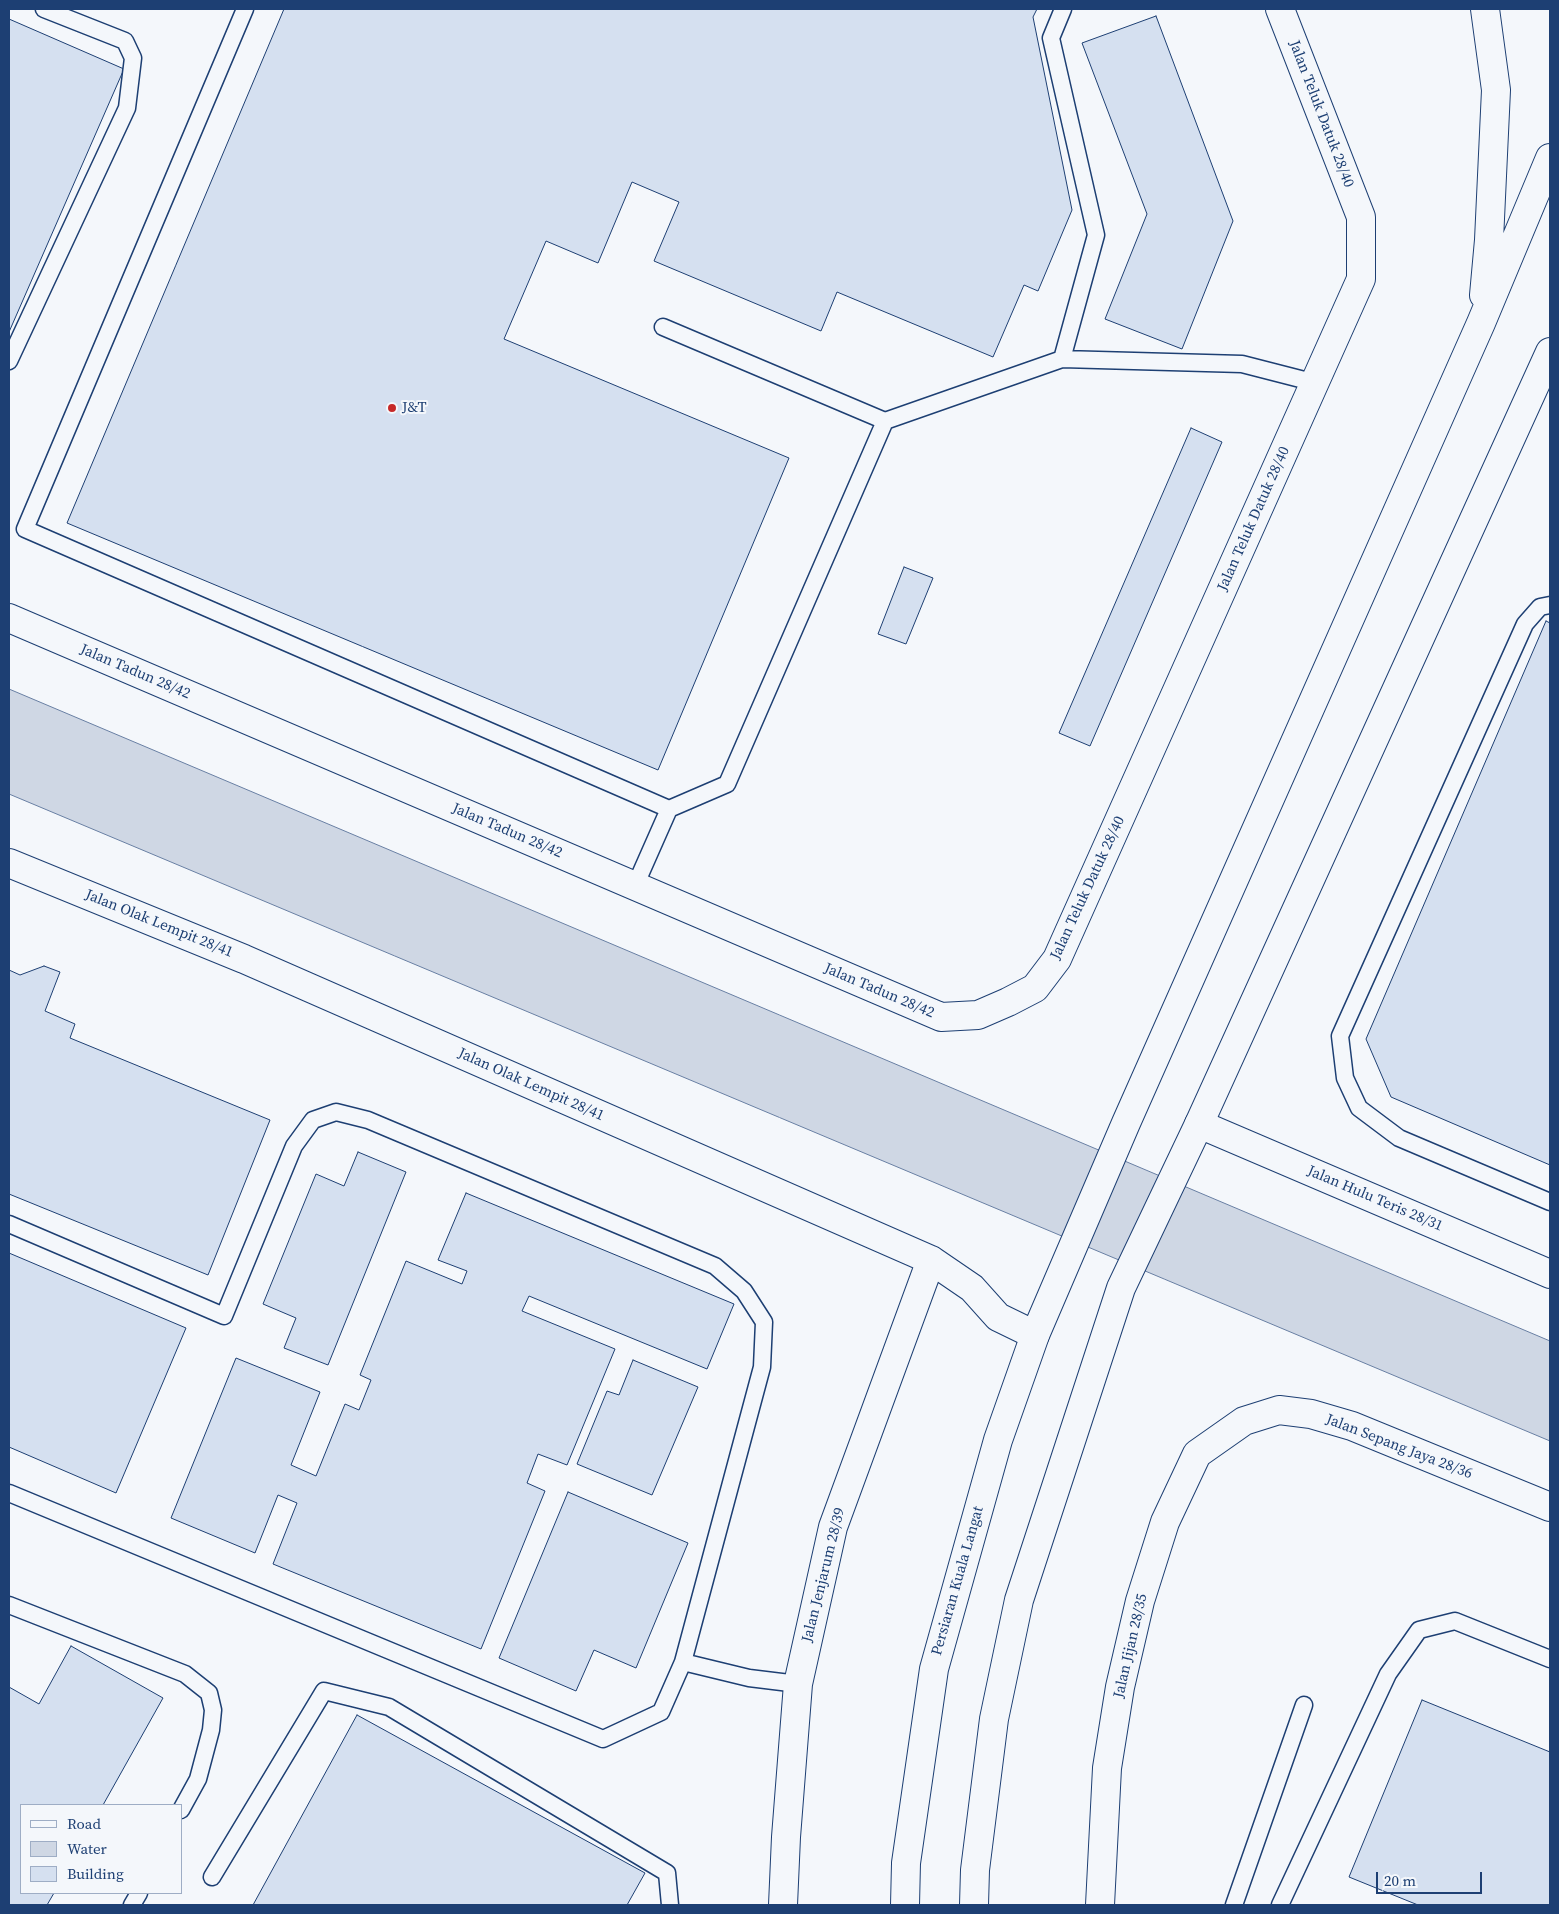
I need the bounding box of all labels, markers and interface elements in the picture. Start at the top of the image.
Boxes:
street label: Jalan Teluk Datuk 28/40 [1285,38,1357,190]
place label: J&T [402,399,427,417]
marker: J&T [386,402,398,414]
street label: Jalan Teluk Datuk 28/40 [1214,444,1294,594]
street label: Jalan Tadun 28/42 [77,641,193,703]
street label: Jalan Tadun 28/42 [449,800,565,862]
street label: Jalan Teluk Datuk 28/40 [1047,813,1129,963]
street label: Jalan Olak Lempit 28/41 [82,886,236,962]
street label: Jalan Tadun 28/42 [821,960,937,1022]
street label: Jalan Olak Lempit 28/41 [455,1045,607,1125]
street label: Jalan Hulu Teris 28/31 [1304,1162,1446,1236]
street label: Jalan Sepang Jaya 28/36 [1323,1411,1475,1483]
street label: Persiaran Kuala Langat [928,1504,988,1658]
street label: Jalan Jenjarum 28/39 [799,1506,849,1644]
street label: Jalan Jijan 28/35 [1110,1592,1152,1700]
legend [20,1804,182,1894]
text: Road [67,1813,101,1834]
text: Water [67,1838,107,1859]
scale bar [1379,1862,1485,1894]
text: Building [67,1863,124,1884]
text: 20 m [1384,1870,1416,1891]

